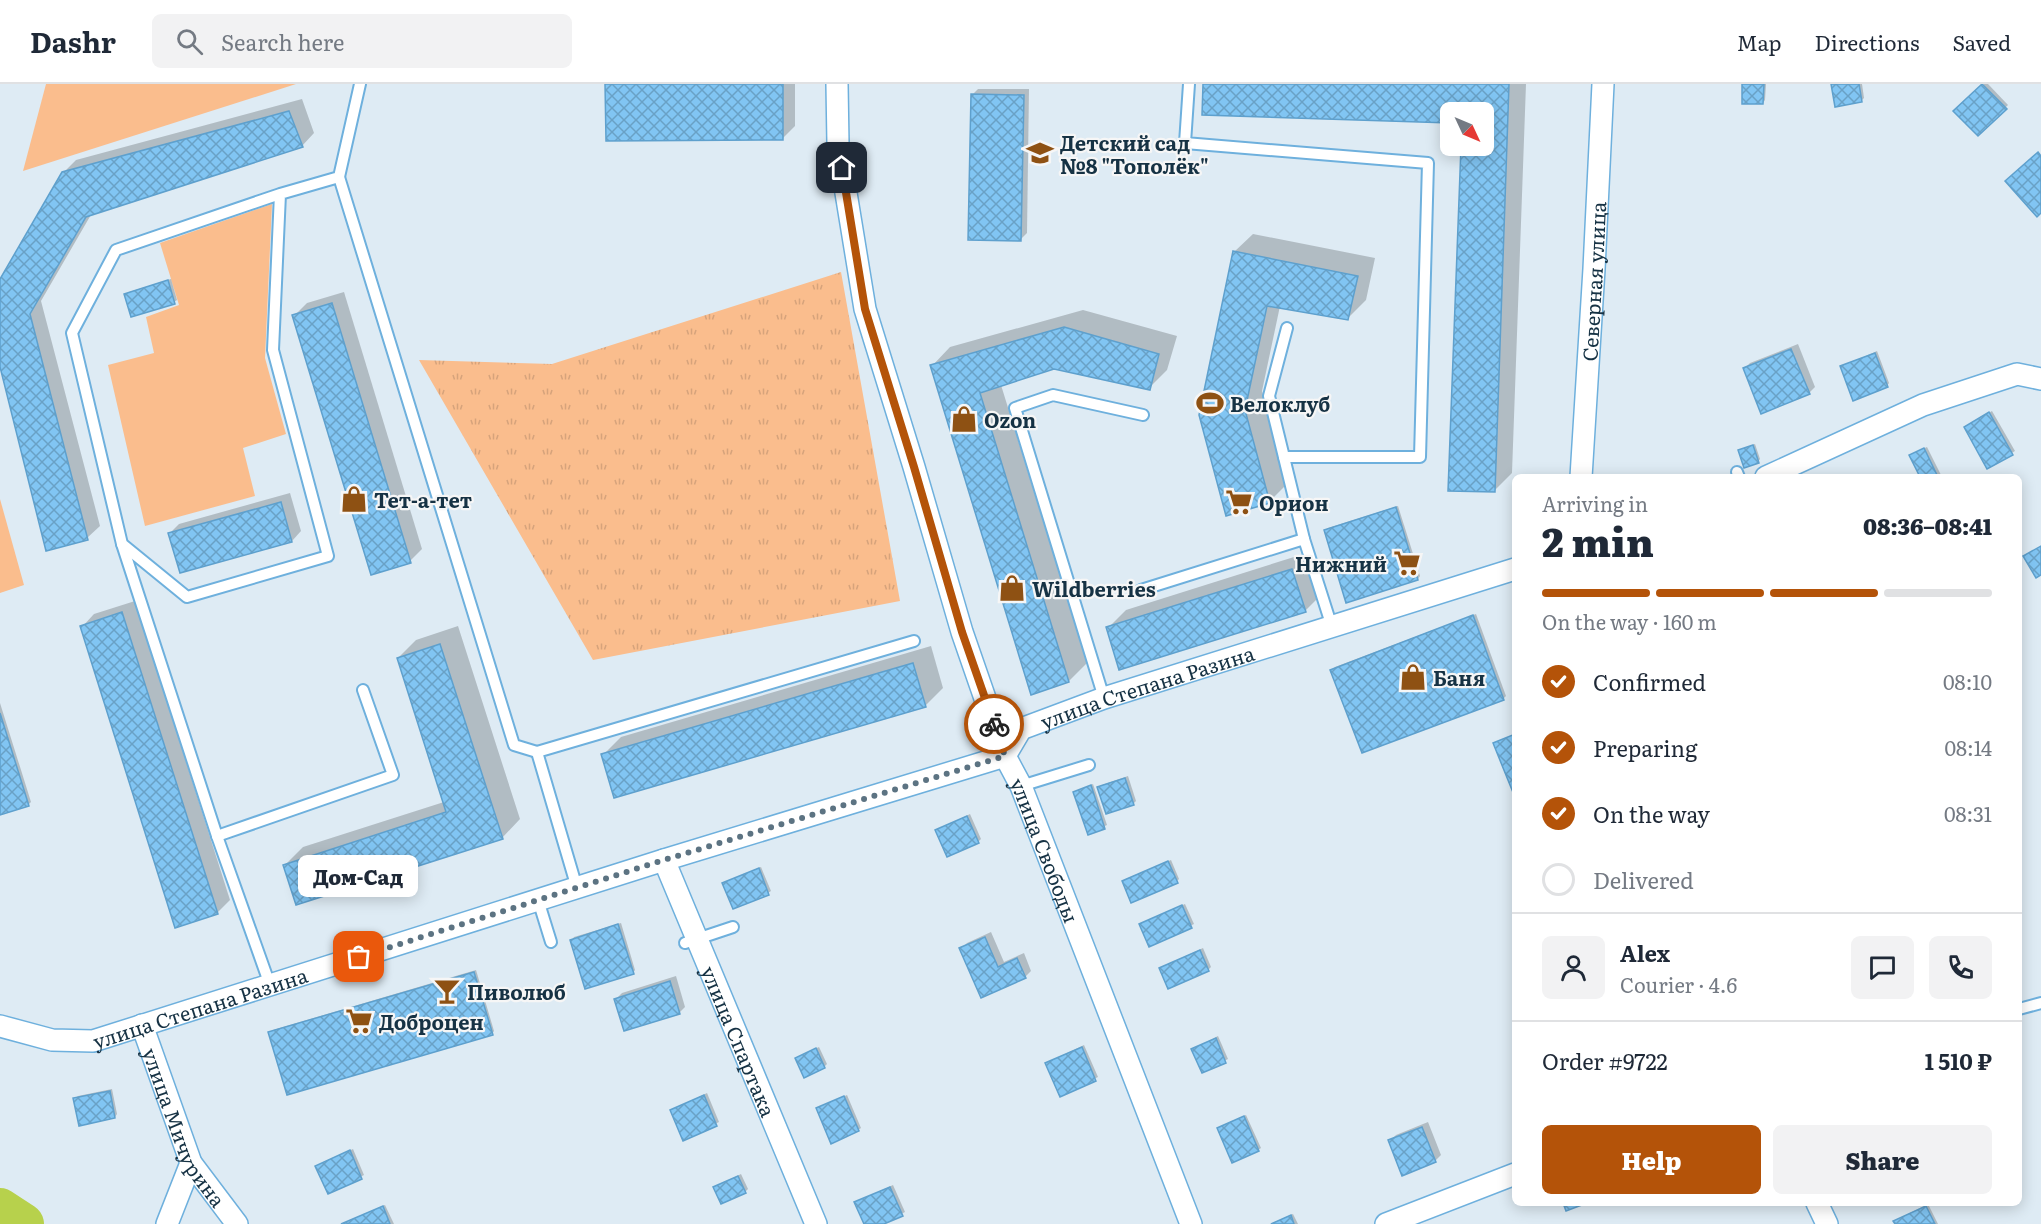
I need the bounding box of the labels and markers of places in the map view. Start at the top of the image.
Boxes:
place label: Детский сад №8 "Тополёк" [1060,127,1209,180]
school or university icon: Детский сад №8 "Тополёк" [1025,138,1055,168]
pin [816,142,867,193]
sports icon: Велоклуб [1195,388,1225,418]
place label: Велоклуб [1230,388,1330,418]
shop icon: Ozon [949,404,979,434]
place label: Ozon [984,404,1036,434]
shop icon: Тет-а-тет [339,484,369,514]
place label: Тет-а-тет [374,484,472,514]
supermarket icon: Орион [1224,487,1254,517]
place label: Орион [1259,487,1329,517]
place label: Нижний [1295,548,1387,578]
supermarket icon: Нижний [1392,548,1422,578]
shop icon: Wildberries [997,573,1027,603]
place label: Wildberries [1032,573,1156,603]
shop icon: Баня [1398,662,1428,692]
place label: Баня [1433,662,1486,692]
callout: Дом-Сад [299,855,419,897]
pin [333,931,384,982]
bar icon: Пиволюб [432,976,462,1006]
place label: Пиволюб [467,976,566,1006]
supermarket icon: Доброцен [344,1006,374,1036]
place label: Доброцен [379,1006,484,1036]

